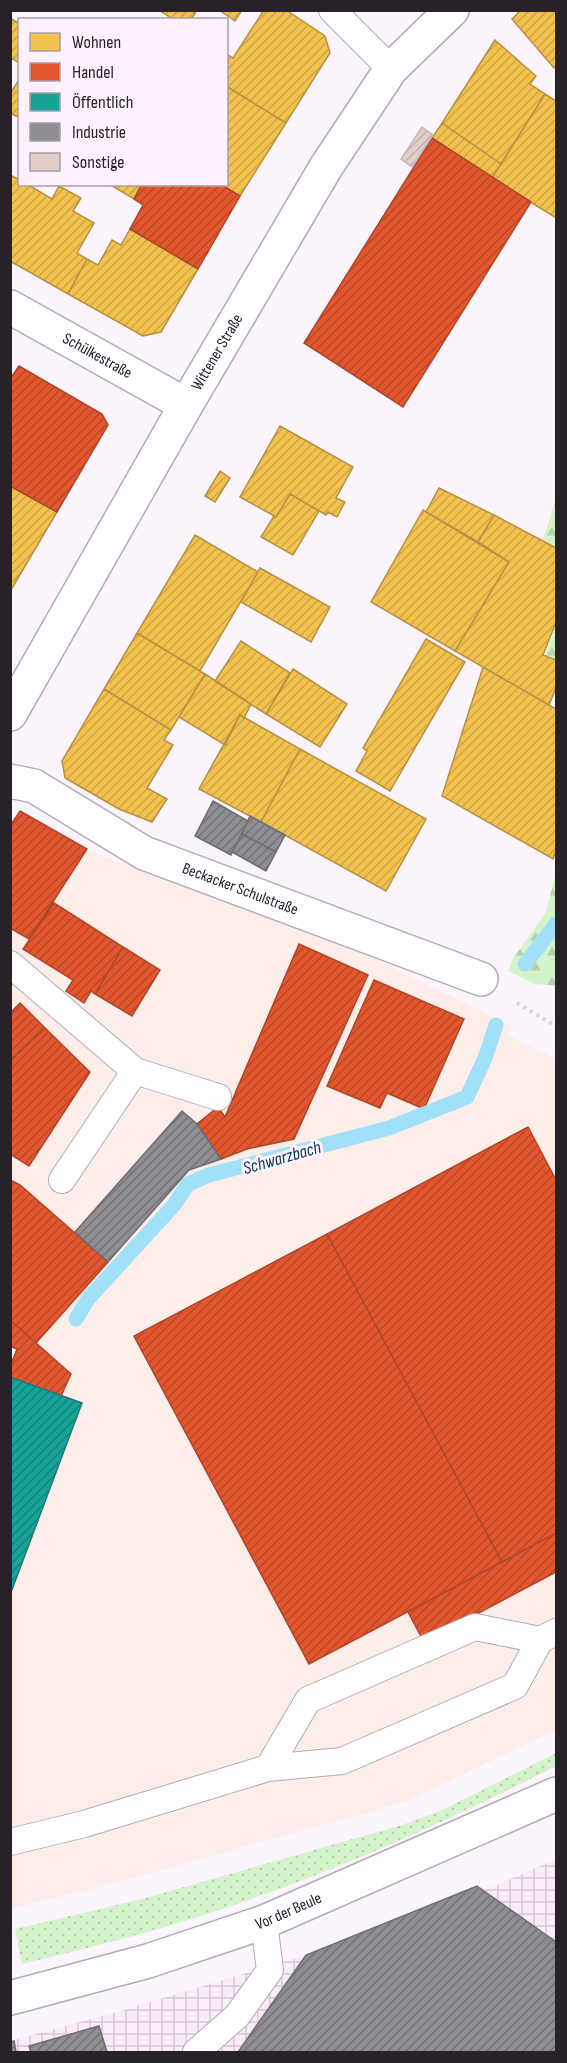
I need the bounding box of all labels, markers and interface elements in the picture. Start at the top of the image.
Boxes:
legend [18,18,228,186]
text: Wohnen [72,32,121,53]
text: Handel [72,62,114,83]
text: Öffentlich [72,92,133,113]
text: Industrie [72,122,126,143]
text: Sonstige [72,152,125,173]
street label: Wittener Straße [187,310,247,394]
street label: Schülkestraße [59,329,135,383]
street label: Beckacker Schulstraße [180,859,301,919]
water label: Schwarzbach [241,1137,324,1179]
street label: Vor der Beule [253,1888,325,1934]

